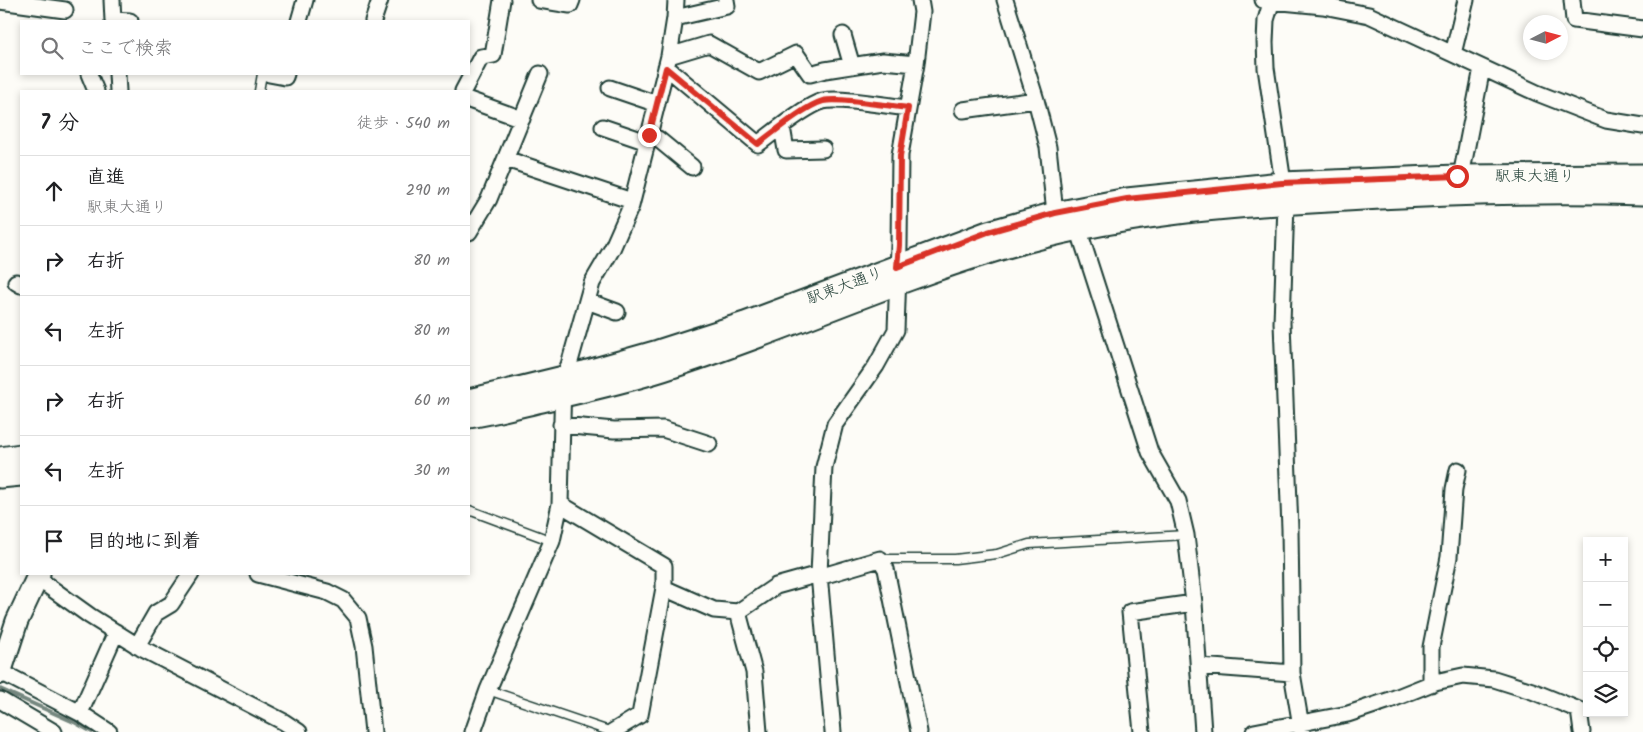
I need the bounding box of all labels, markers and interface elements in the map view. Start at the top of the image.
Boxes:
north arrow [1523,15,1568,60]
search box [20,20,470,75]
icon: search [38,34,66,62]
text: ここで検索 [78,34,173,64]
text: 7 分 [40,107,79,140]
text: 徒歩 · 540 m [357,111,450,136]
route end [638,124,661,147]
text: 直進 [87,163,125,193]
street label: 駅東大通り [1495,164,1575,189]
route start [1446,165,1469,188]
icon: ahead [40,177,68,205]
text: 290 m [406,178,450,203]
text: 駅東大通り [87,195,167,220]
icon: right [40,247,68,275]
text: 右折 [87,247,125,277]
text: 80 m [413,248,450,273]
street label: 駅東大通り [803,261,887,311]
icon: left [40,317,68,345]
text: 左折 [87,317,125,347]
text: 80 m [413,318,450,343]
icon: right [40,387,68,415]
text: 右折 [87,387,125,417]
text: 60 m [414,388,450,413]
icon: left [40,457,68,485]
text: 左折 [87,457,125,487]
text: 30 m [414,458,450,483]
icon: arrive [40,527,68,555]
text: 目的地に到着 [87,527,201,557]
map controls [1583,537,1628,717]
button: + [1583,537,1628,582]
button: − [1583,582,1628,627]
button: locate [1583,627,1628,672]
button: layers [1583,672,1628,717]

